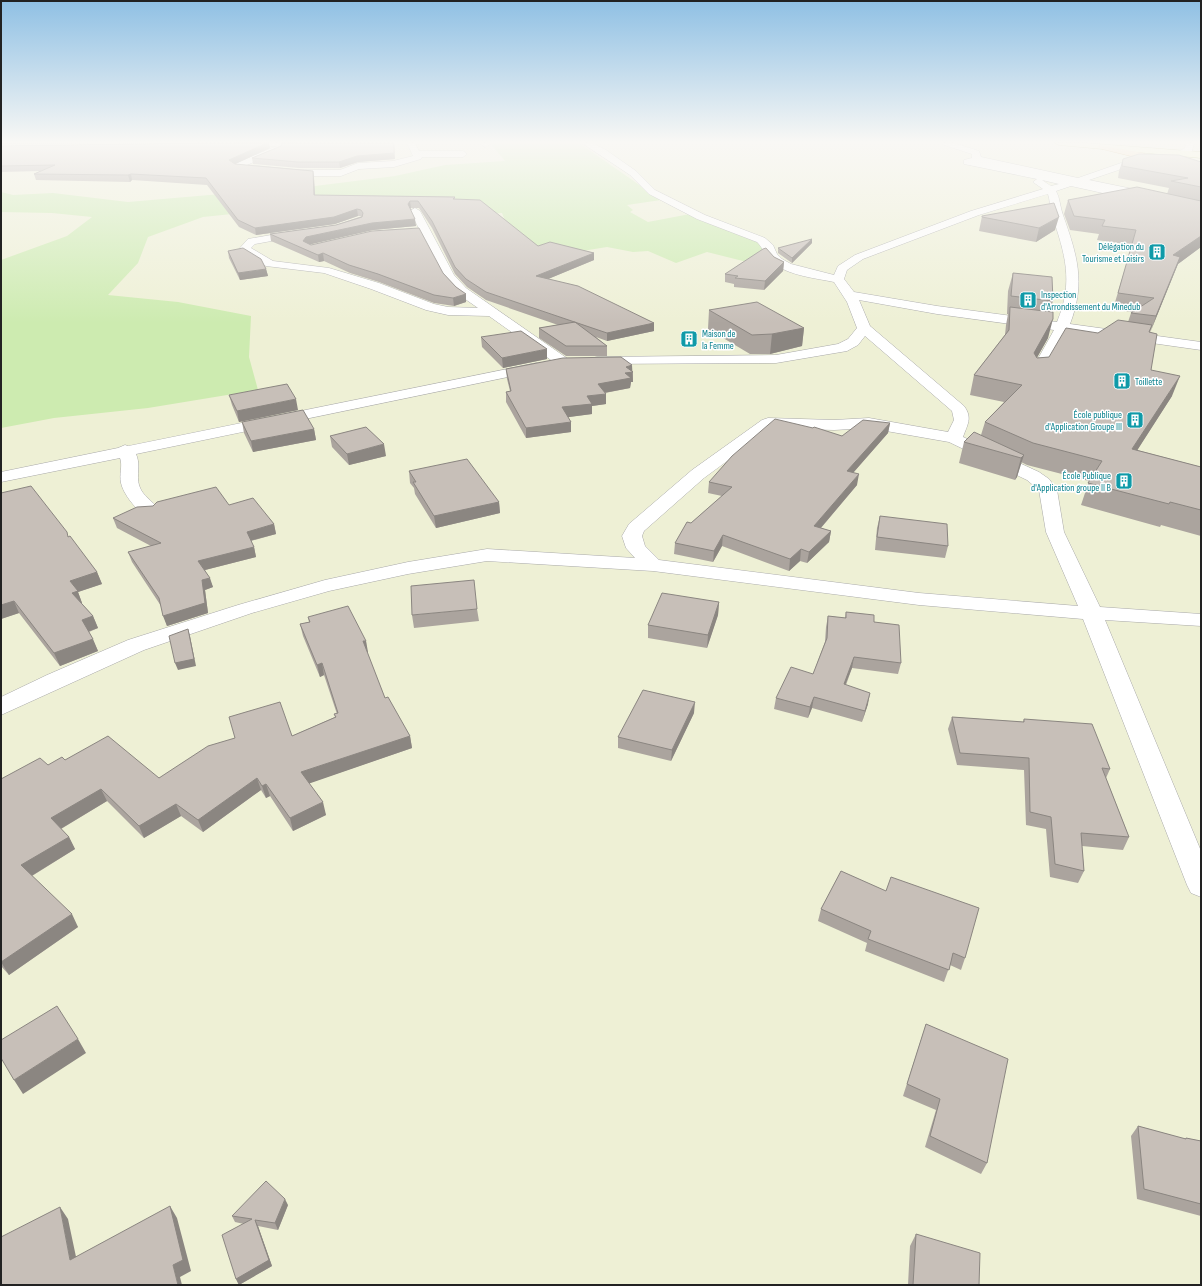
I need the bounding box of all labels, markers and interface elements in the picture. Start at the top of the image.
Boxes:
place label: Délégation du Tourisme et Loisirs [1082,241,1144,265]
building icon: Délégation du Tourisme et Loisirs [1147,242,1167,262]
place label: Inspection d'Arrondissement du Minedub [1041,289,1140,313]
building icon: Inspection d'Arrondissement du Minedub [1018,290,1038,310]
place label: Maison de la Femme [702,328,735,352]
building icon: Maison de la Femme [679,329,699,349]
building icon: Toillette [1112,371,1132,391]
place label: Toillette [1135,376,1162,388]
place label: École publique d'Application Groupe III [1045,409,1122,433]
building icon: École publique d'Application Groupe III [1125,410,1145,430]
place label: École Publique d'Application groupe II B [1031,470,1112,494]
building icon: École Publique d'Application groupe II B [1114,471,1134,491]

